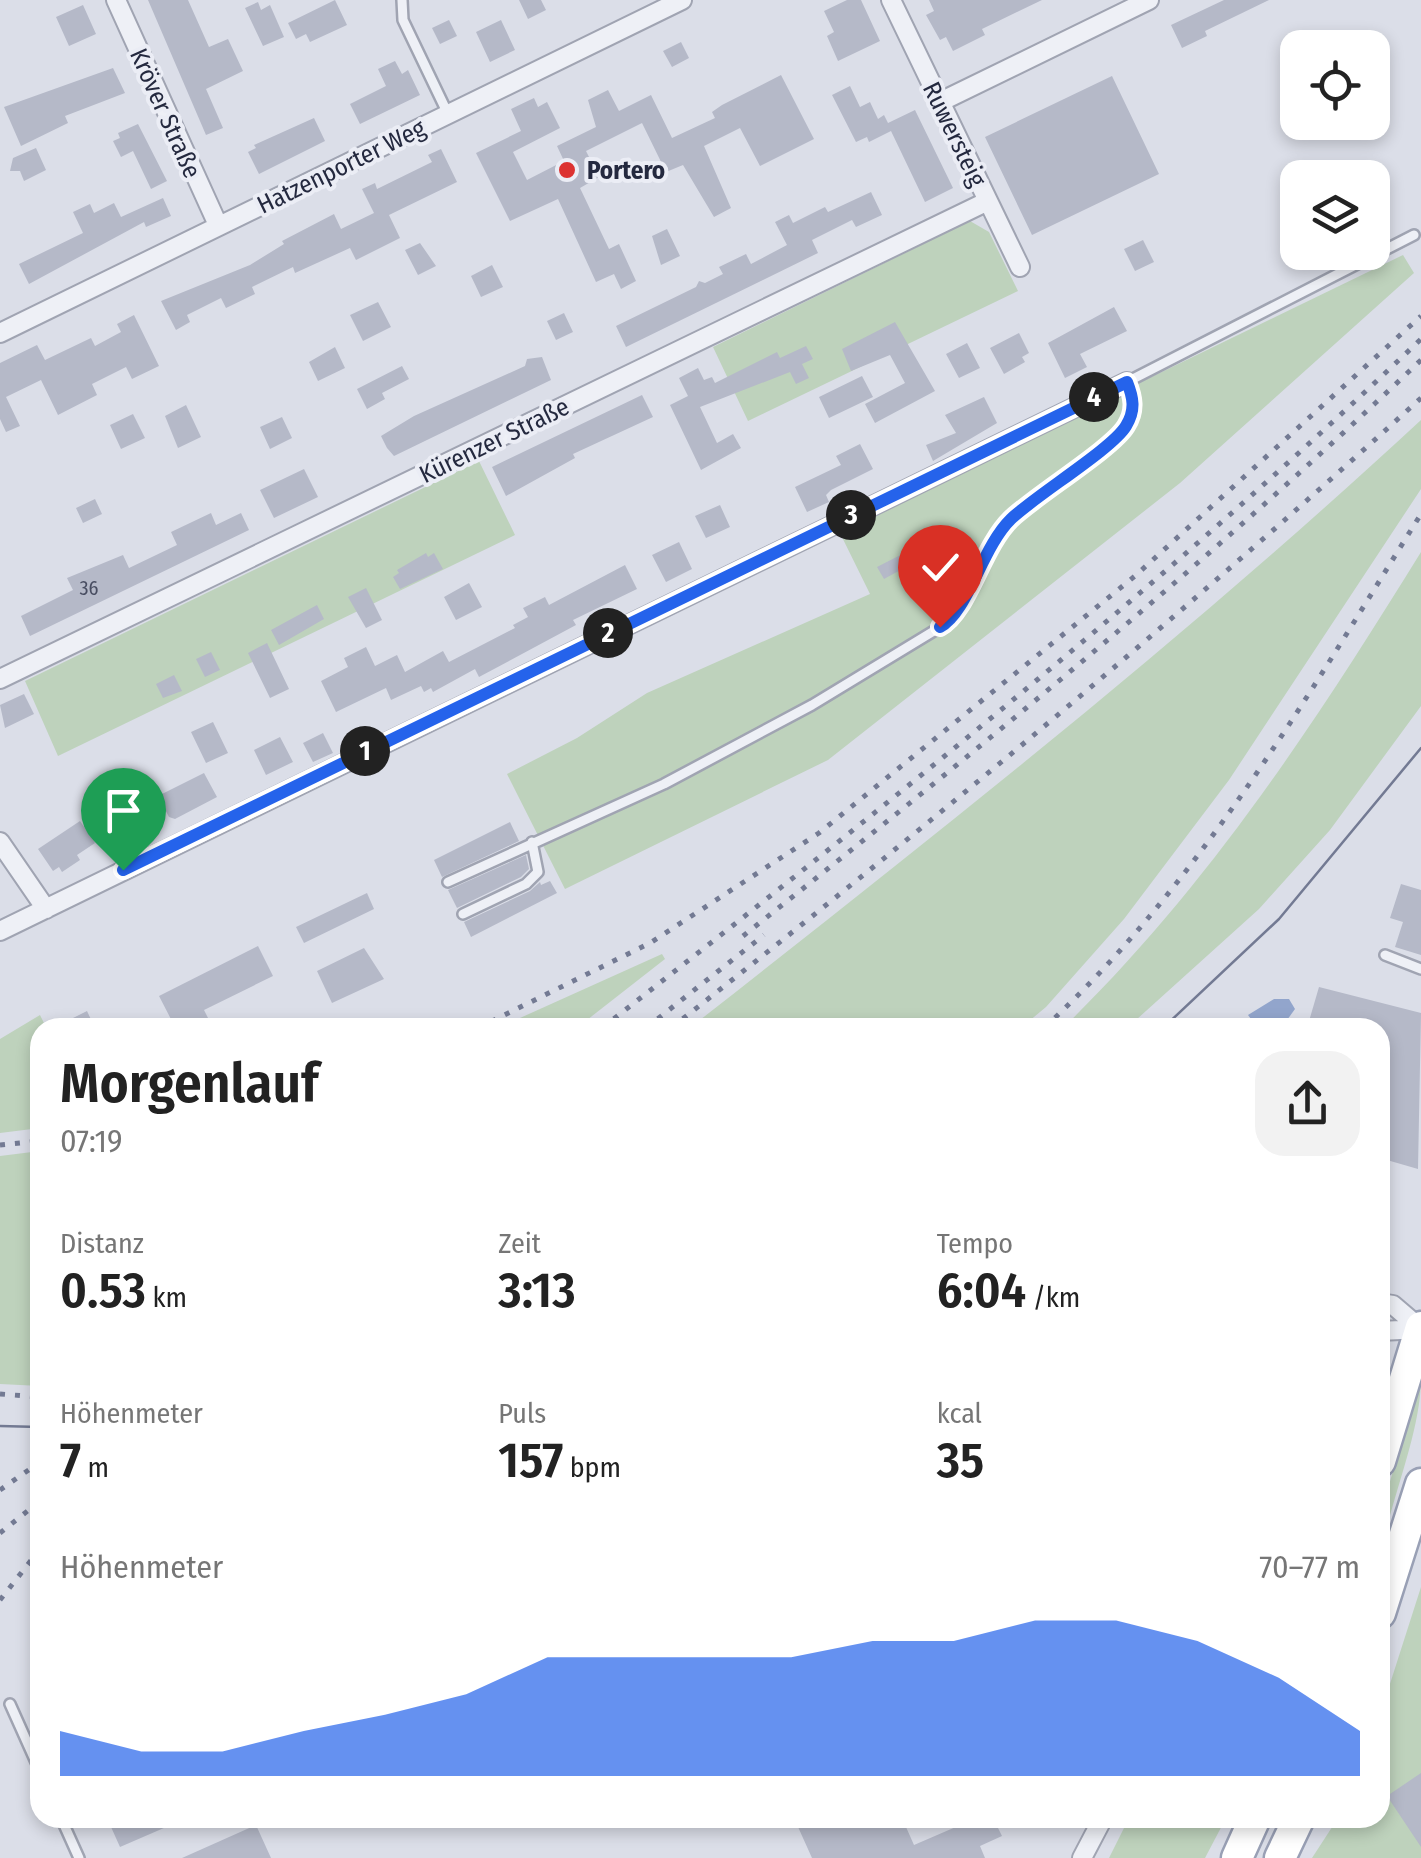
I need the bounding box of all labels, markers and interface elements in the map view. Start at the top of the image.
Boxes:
map controls [1280,30,1390,270]
button: locate [1280,30,1390,140]
street label: Kröver Straße [123,44,207,183]
street label: Ruwersteig [916,77,992,192]
street label: Hatzenporter Weg [252,113,431,221]
place label: Portero [587,156,665,186]
marker: Portero [556,159,578,181]
button: layers [1280,160,1390,270]
pin: 4 [1069,372,1119,422]
text: 4 [1087,380,1101,413]
street label: Kürenzer Straße [415,392,574,490]
pin: 3 [826,490,876,540]
text: 3 [844,498,858,531]
pin [898,525,983,628]
icon: check [913,540,968,595]
house number: 36 [80,576,99,600]
pin: 2 [583,608,633,658]
text: 2 [602,616,614,649]
pin: 1 [340,726,390,776]
text: 1 [359,734,371,767]
pin [81,768,166,871]
icon: arrive [96,783,151,838]
text: Morgenlauf [60,1051,319,1117]
button: share [1255,1051,1360,1156]
text: 07:19 [60,1122,123,1160]
text: Distanz [60,1227,144,1260]
text: Zeit [498,1227,541,1260]
text: Tempo [937,1227,1013,1260]
text: 0.53 [60,1260,146,1320]
text: 3:13 [498,1260,576,1320]
text: 6:04 [937,1260,1026,1320]
text: km [146,1281,187,1314]
text: /km [1026,1281,1080,1314]
text: Höhenmeter [60,1397,203,1430]
text: Puls [498,1397,546,1430]
text: kcal [937,1397,982,1430]
text: 7 [60,1430,81,1490]
text: 157 [498,1430,563,1490]
text: 35 [937,1430,984,1490]
text: m [81,1451,109,1484]
text: bpm [563,1451,621,1484]
text: Höhenmeter [60,1548,223,1586]
text: 70–77 m [1259,1548,1360,1586]

